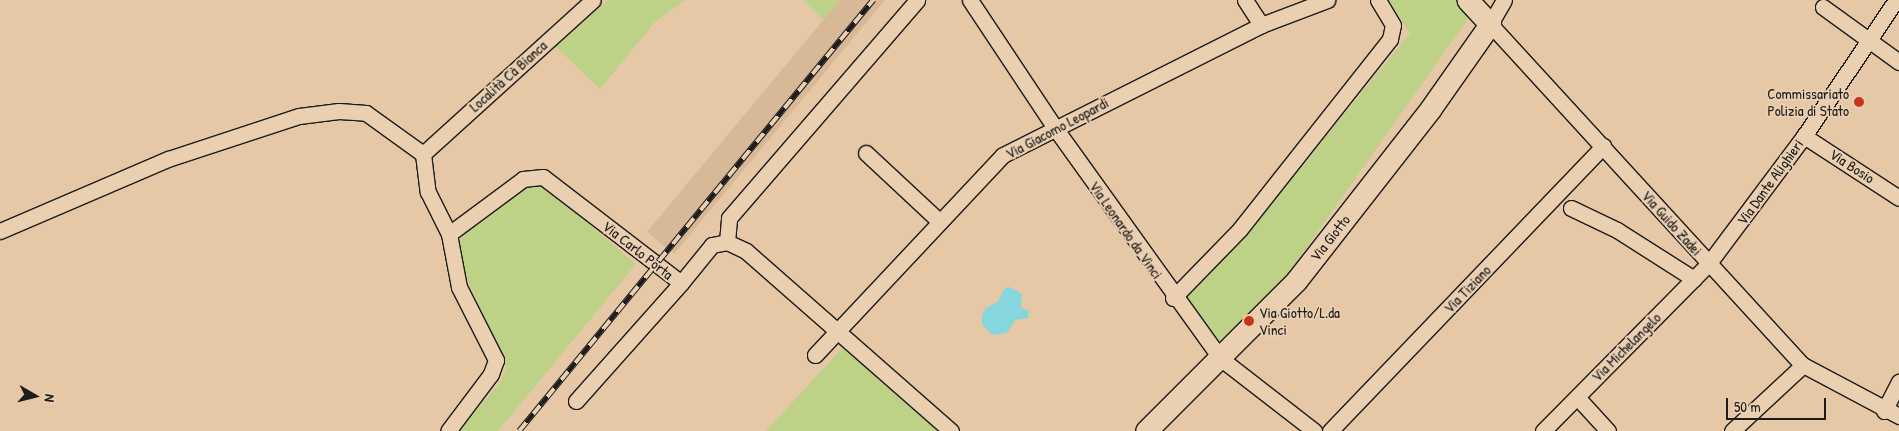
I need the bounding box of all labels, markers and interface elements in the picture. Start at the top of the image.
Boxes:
street label: Località Cà Bianca [466,37,550,115]
place label: Commissariato Polizia di Stato [1767,84,1849,119]
street label: Via Giacomo Leopardi [1002,93,1112,163]
marker: Commissariato Polizia di Stato [1853,96,1865,108]
street label: Via Dante Alighieri [1733,136,1807,228]
street label: Via Bosio [1826,145,1878,187]
street label: Via Leonardo da Vinci [1086,178,1166,282]
street label: Via Guido Zadei [1638,187,1706,259]
street label: Via Giotto [1306,211,1354,265]
street label: Via Carlo Porta [599,217,677,283]
street label: Via Tiziano [1440,261,1494,317]
place label: Via Giotto/L.da Vinci [1259,303,1340,338]
street label: Via Michelangelo [1588,309,1664,385]
marker: Via Giotto/L.da Vinci [1243,315,1255,327]
north arrow [10,371,60,421]
scale bar [1729,388,1829,420]
text: N [40,393,60,403]
text: 50 m [1734,396,1761,417]

